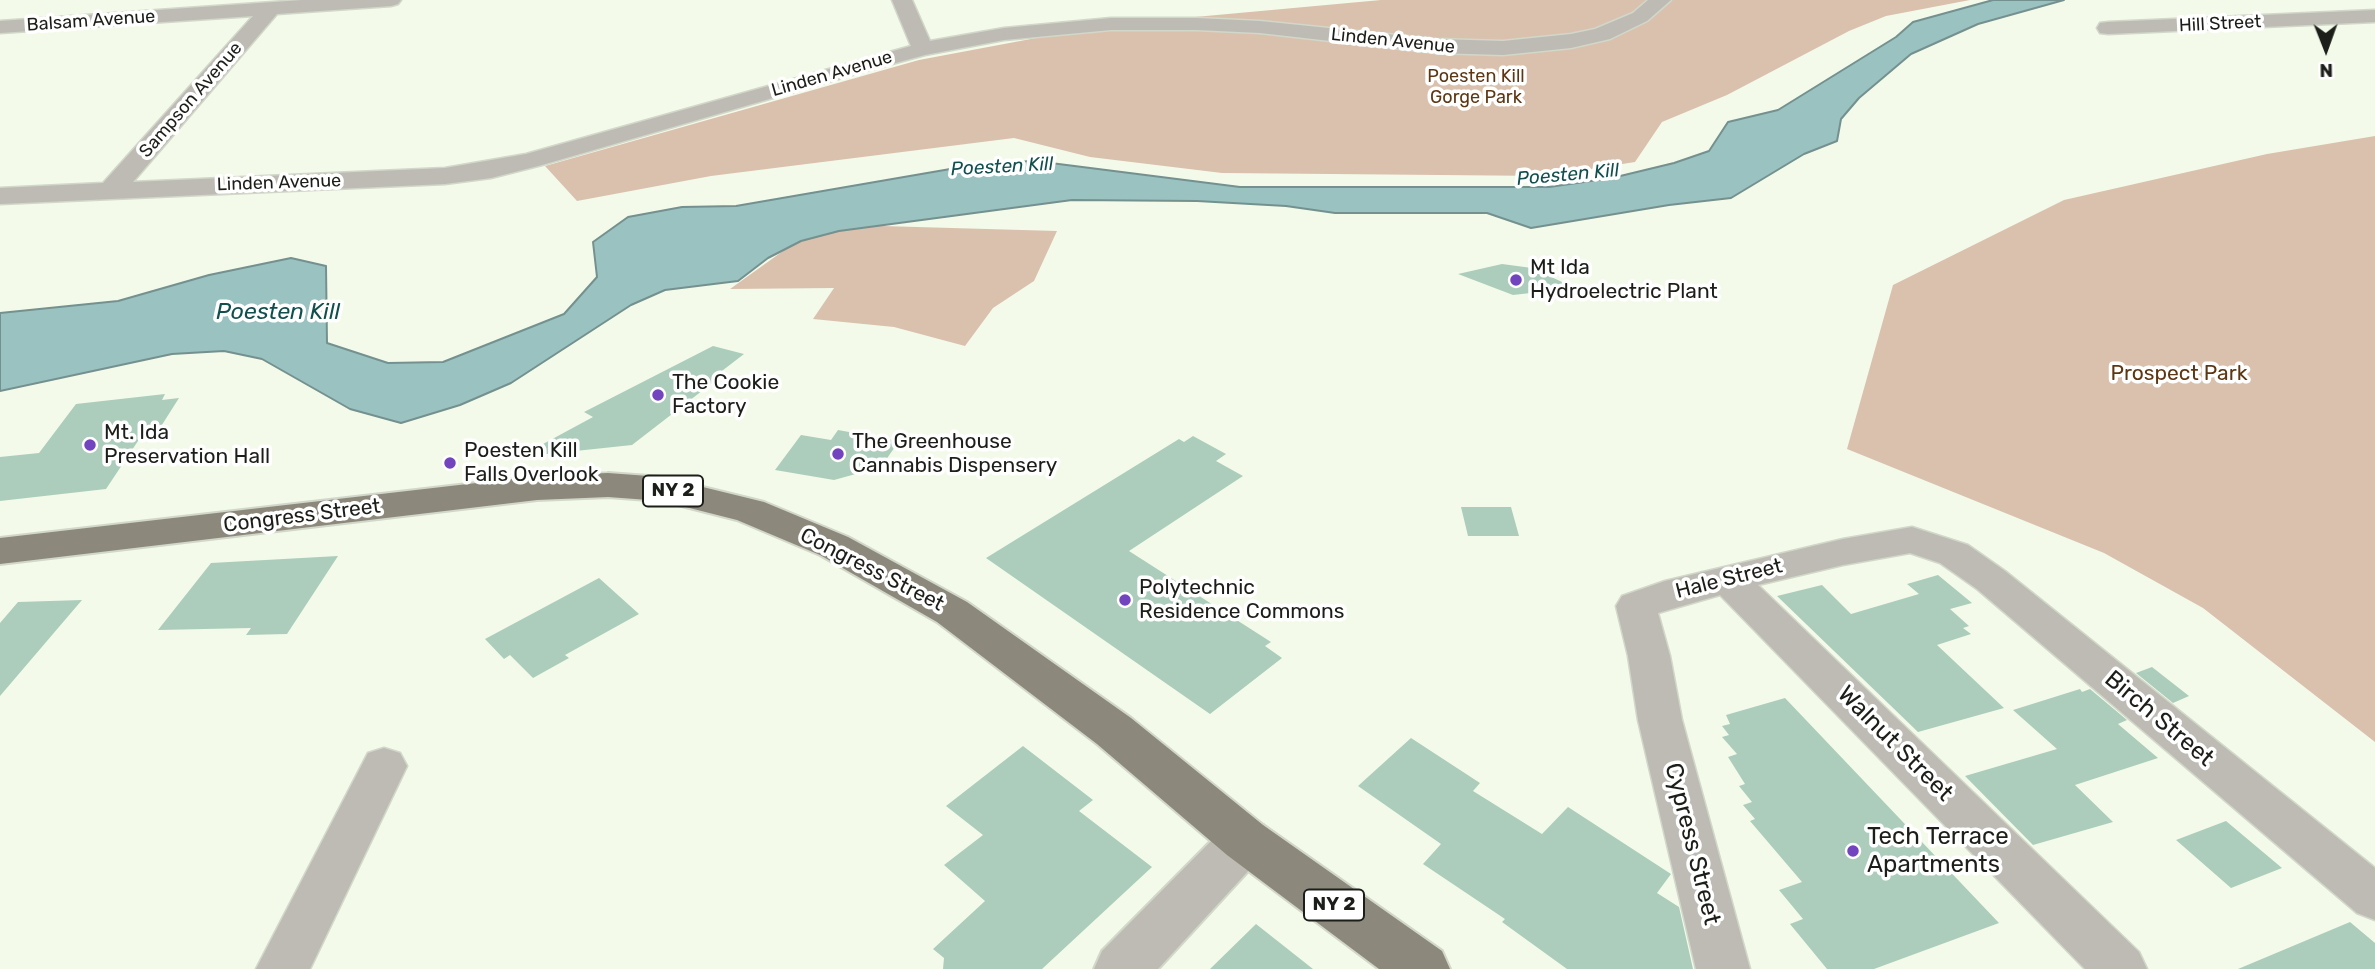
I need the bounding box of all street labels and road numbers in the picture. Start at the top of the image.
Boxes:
street label: Balsam Avenue [26,6,156,36]
street label: Hill Street [2178,11,2262,37]
street label: Linden Avenue [1330,24,1456,58]
street label: Sampson Avenue [135,38,247,162]
street label: Linden Avenue [769,46,895,102]
street label: Linden Avenue [216,170,342,196]
road number: NY 2 [643,476,703,506]
street label: Congress Street [222,494,382,538]
street label: Congress Street [796,523,948,617]
street label: Hale Street [1673,554,1785,604]
street label: Birch Street [2098,665,2220,773]
street label: Walnut Street [1831,680,1959,808]
street label: Cypress Street [1658,760,1726,928]
road number: NY 2 [1304,890,1364,920]

